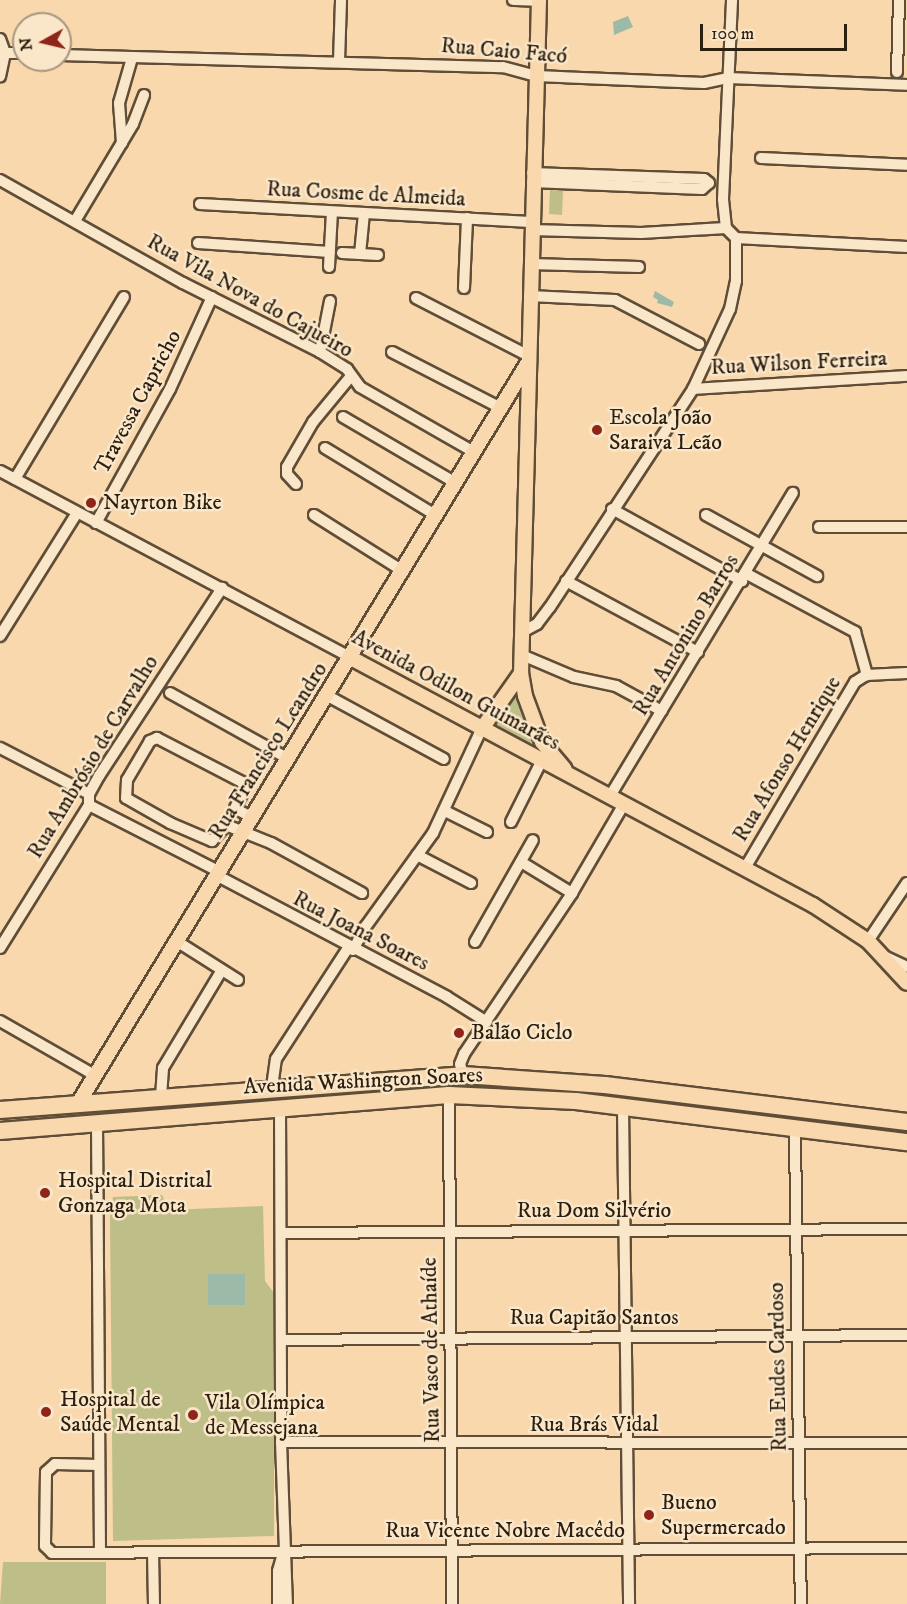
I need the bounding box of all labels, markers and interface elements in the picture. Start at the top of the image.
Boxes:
north arrow [12,12,72,72]
scale bar [703,12,850,50]
text: 100 m [711,23,754,45]
street label: Rua Caio Facó [440,32,568,70]
text: N [15,36,37,52]
street label: Rua Cosme de Almeida [266,176,466,212]
street label: Rua Vila Nova do Cajueiro [142,228,358,364]
street label: Travessa Capricho [89,325,187,479]
street label: Rua Wilson Ferreira [710,345,888,381]
place label: Escola João Saraiva Leão [609,404,722,456]
marker: Escola João Saraiva Leão [590,423,604,437]
place label: Nayrton Bike [103,490,222,516]
marker: Nayrton Bike [84,496,98,510]
street label: Rua Antonino Barros [627,549,745,721]
street label: Avenida Odilon Guimarães [347,624,565,756]
street label: Rua Ambrósio de Carvalho [22,651,164,863]
street label: Rua Francisco Leandro [203,658,333,844]
street label: Rua Afonso Henrique [727,671,847,847]
street label: Rua Joana Soares [288,885,434,977]
place label: Balão Ciclo [471,1020,573,1046]
marker: Balão Ciclo [452,1026,466,1040]
street label: Avenida Washington Soares [243,1062,483,1100]
place label: Hospital Distrital Gonzaga Mota [58,1167,212,1218]
marker: Hospital Distrital Gonzaga Mota [36,1184,54,1202]
street label: Rua Dom Silvério [517,1198,671,1224]
street label: Rua Vasco de Athaíde [416,1257,446,1443]
street label: Rua Eudes Cardoso [763,1282,793,1452]
street label: Rua Capitão Santos [509,1305,679,1331]
place label: Hospital de Saúde Mental [60,1386,180,1438]
place label: Vila Olímpica de Messejana [205,1389,325,1440]
marker: Hospital de Saúde Mental [37,1403,55,1421]
marker: Vila Olímpica de Messejana [186,1408,200,1422]
street label: Rua Brás Vidal [529,1412,659,1438]
place label: Bueno Supermercado [661,1489,786,1540]
marker: Bueno Supermercado [642,1508,656,1522]
street label: Rua Vicente Nobre Macêdo [385,1518,625,1544]

